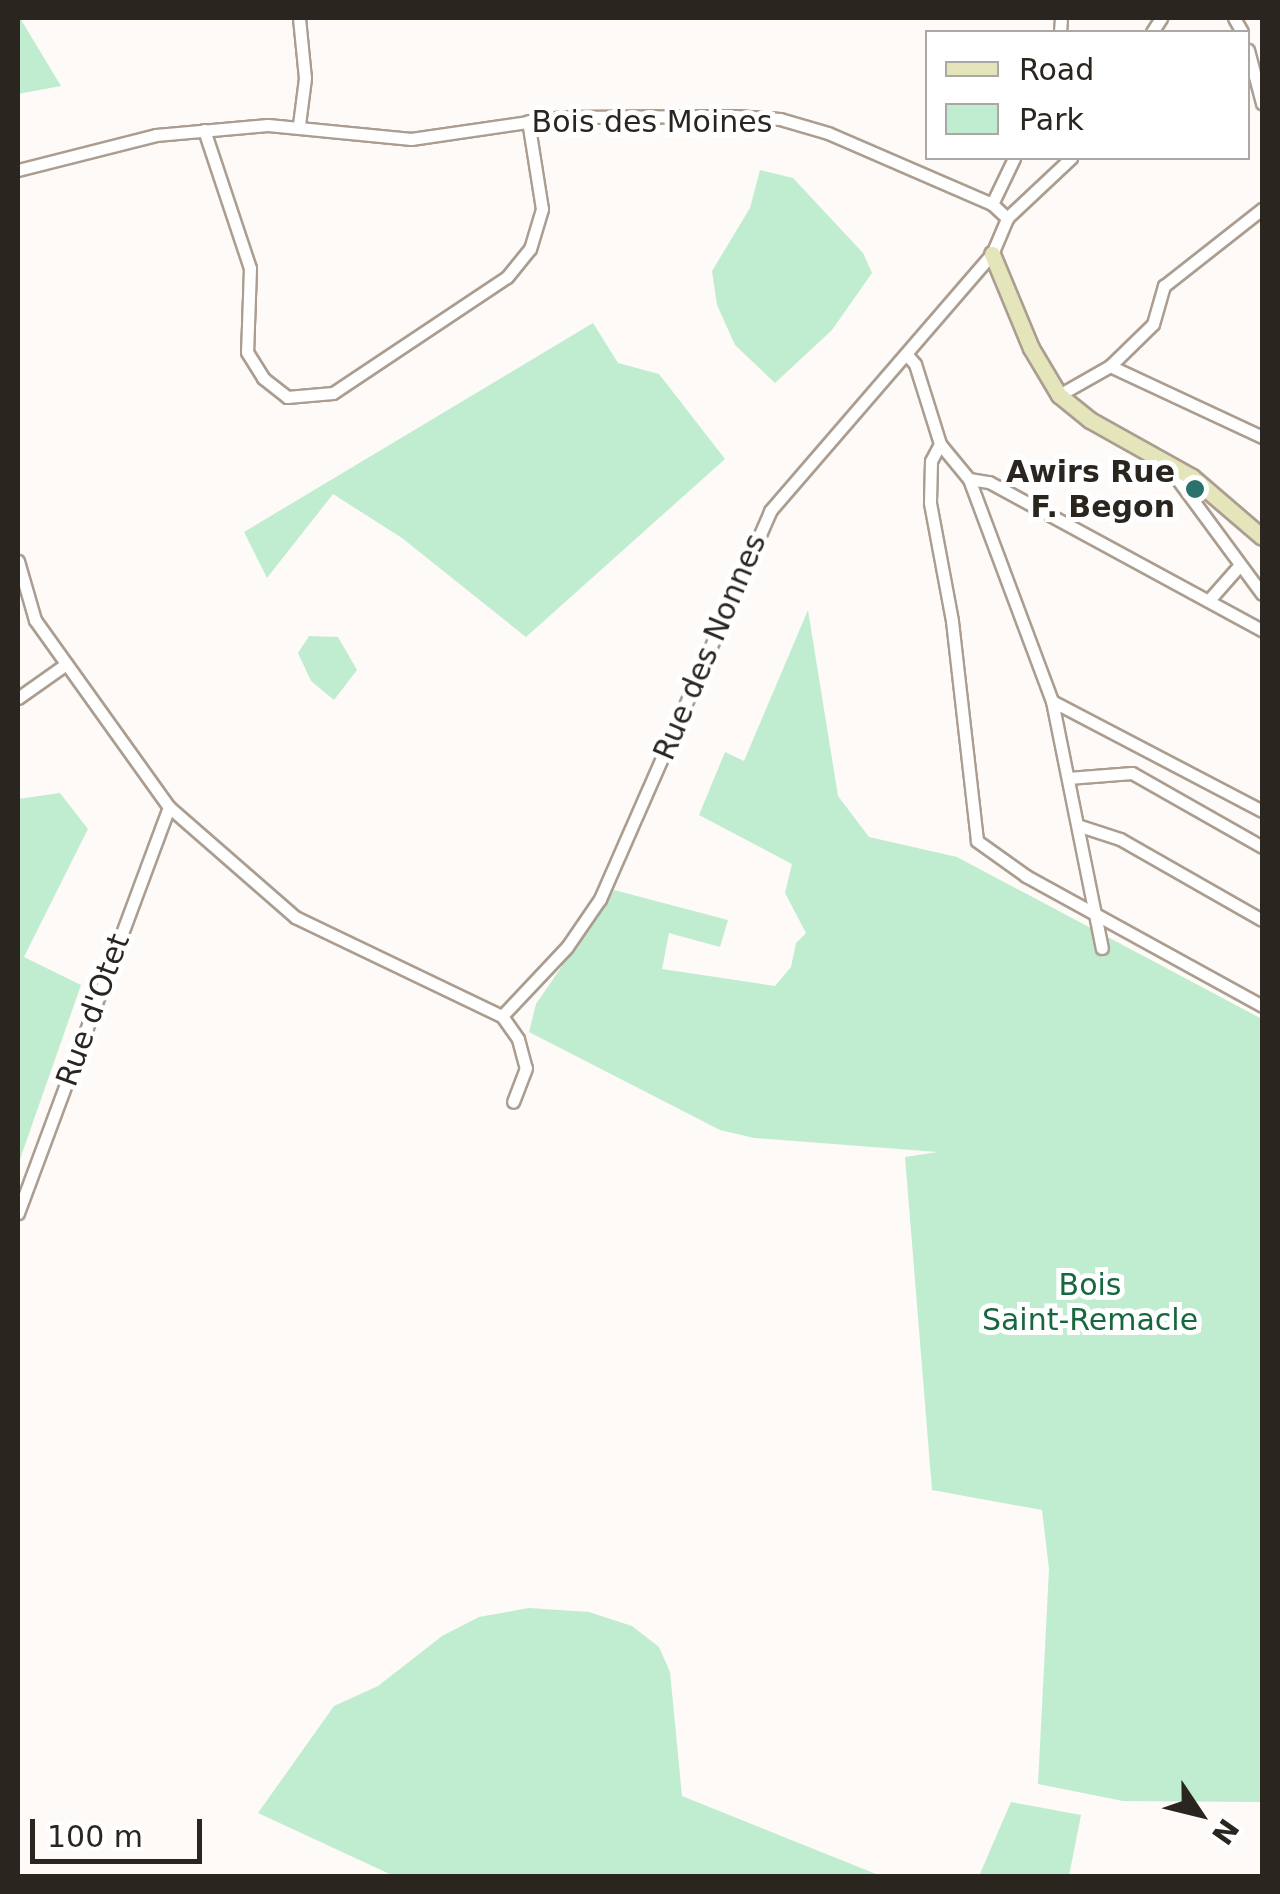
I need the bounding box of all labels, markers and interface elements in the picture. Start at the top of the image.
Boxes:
legend [925,30,1250,160]
text: Road [1019,52,1094,87]
text: Park [1019,102,1084,137]
street label: Bois des Moines [532,104,772,140]
place label: Awirs Rue F. Begon [1006,454,1175,524]
marker: Awirs Rue F. Begon [1184,478,1206,500]
street label: Rue des Nonnes [646,529,774,765]
street label: Rue d'Otet [49,929,137,1091]
park label: Bois Saint-Remacle [982,1267,1198,1338]
north arrow [1150,1764,1250,1864]
scale bar [35,1799,208,1861]
text: N [1205,1812,1245,1851]
text: 100 m [47,1819,143,1854]

